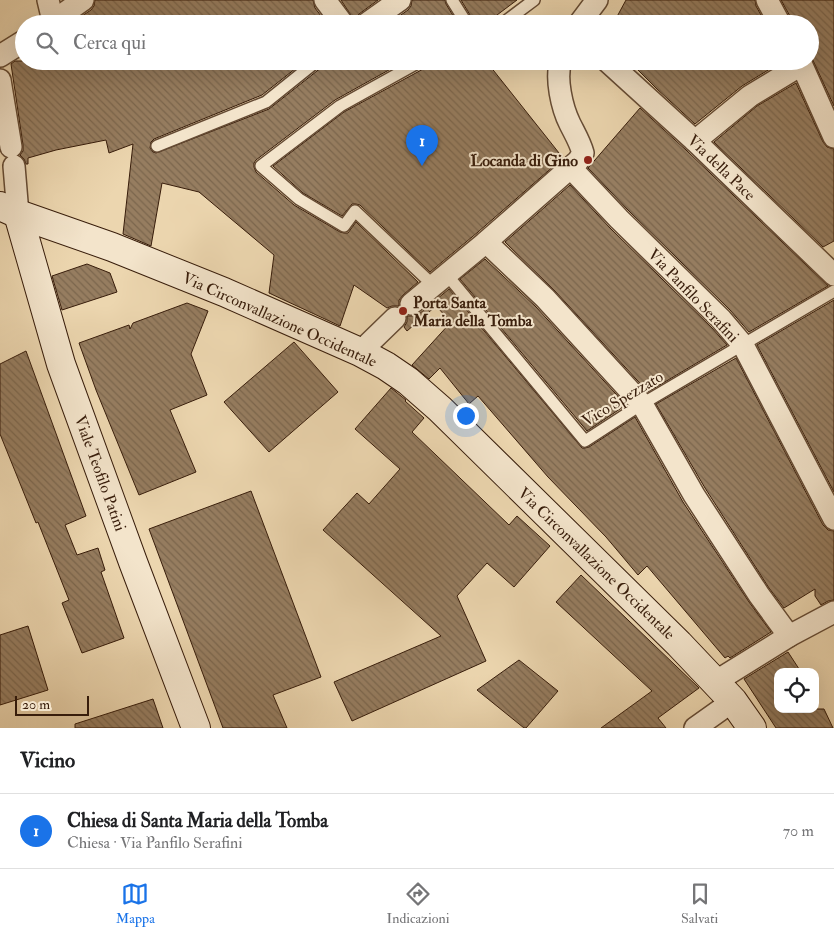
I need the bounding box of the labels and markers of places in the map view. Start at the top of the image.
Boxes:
pin: 1 [406,125,438,166]
place label: Locanda di Gino [470,151,578,171]
marker: Locanda di Gino [582,154,594,166]
place label: Porta Santa Maria della Tomba [412,293,533,331]
marker: Porta Santa Maria della Tomba [397,305,409,317]

